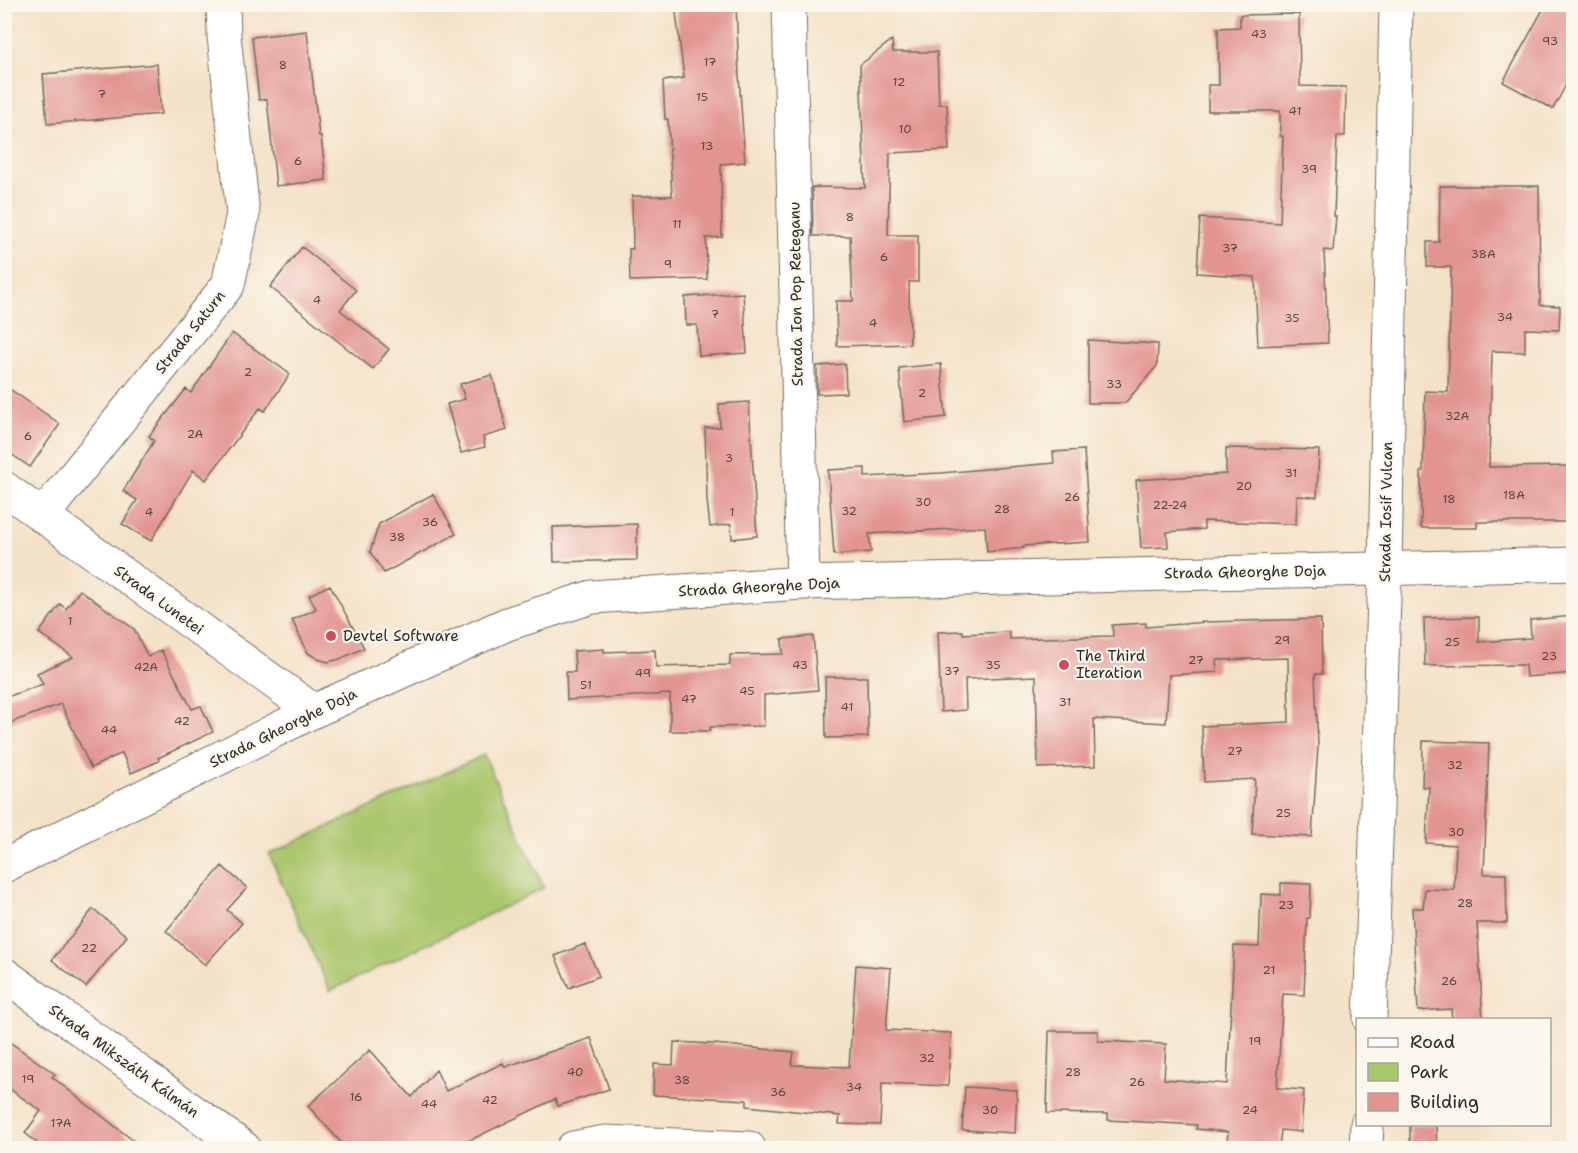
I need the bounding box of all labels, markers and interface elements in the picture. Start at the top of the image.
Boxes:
house number: 43 [1251,26,1267,42]
house number: 93 [1542,33,1558,49]
house number: 17 [704,54,716,70]
house number: 8 [279,57,287,73]
house number: 12 [893,74,905,90]
house number: 7 [98,86,106,102]
house number: 15 [696,89,708,105]
house number: 41 [1289,103,1301,119]
house number: 10 [898,121,912,137]
house number: 13 [701,138,713,154]
house number: 6 [294,153,302,169]
house number: 39 [1301,161,1317,177]
street label: Strada Ion Pop Reteganu [784,202,808,386]
house number: 8 [846,209,854,225]
house number: 11 [672,216,682,232]
house number: 37 [1222,240,1238,256]
house number: 38A [1470,246,1496,262]
house number: 6 [880,249,888,265]
house number: 9 [664,256,672,272]
street label: Strada Saturn [150,286,230,378]
house number: 4 [313,292,321,308]
house number: 7 [711,306,719,322]
house number: 34 [1497,309,1513,325]
house number: 35 [1284,310,1300,326]
house number: 4 [869,315,877,331]
house number: 2 [244,364,252,380]
house number: 33 [1106,376,1122,392]
house number: 2 [918,385,926,401]
house number: 32A [1445,408,1469,424]
house number: 2A [187,426,204,442]
house number: 6 [24,428,32,444]
street label: Strada Iosif Vulcan [1375,442,1397,582]
house number: 3 [725,450,733,466]
house number: 31 [1285,465,1297,481]
house number: 20 [1236,478,1252,494]
house number: 18A [1503,487,1525,503]
house number: 26 [1064,489,1080,505]
house number: 18 [1442,491,1456,507]
house number: 30 [915,494,931,510]
house number: 22-24 [1153,497,1187,513]
house number: 28 [994,501,1010,517]
house number: 32 [841,503,857,519]
house number: 4 [145,504,153,520]
house number: 1 [729,504,735,520]
house number: 36 [422,514,438,530]
house number: 38 [389,529,405,545]
street label: Strada Lunetei [110,561,208,639]
street label: Strada Gheorghe Doja [1164,561,1327,583]
street label: Strada Gheorghe Doja [678,573,841,601]
house number: 1 [67,613,73,629]
place label: Devtel Software [343,626,459,646]
marker: Devtel Software [324,629,338,643]
house number: 29 [1274,632,1290,648]
house number: 25 [1444,634,1460,650]
place label: The Third Iteration [1076,646,1146,683]
house number: 23 [1541,648,1557,664]
house number: 27 [1188,652,1204,668]
house number: 43 [792,657,808,673]
house number: 35 [985,657,1001,673]
marker: The Third Iteration [1057,658,1071,672]
house number: 42A [134,659,158,675]
house number: 37 [944,663,960,679]
house number: 49 [635,665,651,681]
house number: 51 [580,677,592,693]
street label: Strada Gheorghe Doja [206,683,361,772]
house number: 45 [739,683,755,699]
house number: 47 [681,691,697,707]
house number: 31 [1059,694,1071,710]
house number: 41 [841,699,853,715]
house number: 42 [174,713,190,729]
house number: 44 [101,722,117,738]
house number: 27 [1227,743,1243,759]
house number: 32 [1447,757,1463,773]
house number: 25 [1275,805,1291,821]
house number: 30 [1448,824,1464,840]
house number: 28 [1457,895,1473,911]
house number: 23 [1278,897,1294,913]
house number: 22 [81,940,97,956]
house number: 21 [1263,962,1275,978]
house number: 26 [1441,973,1457,989]
street label: Strada Mikszáth Kálmán [45,1000,203,1122]
legend [1356,1018,1551,1126]
text: Road [1410,1030,1455,1054]
house number: 19 [1249,1033,1261,1049]
house number: 32 [919,1050,935,1066]
text: Park [1410,1060,1449,1084]
house number: 40 [567,1064,583,1080]
house number: 28 [1065,1064,1081,1080]
house number: 19 [22,1071,34,1087]
house number: 38 [674,1072,690,1088]
house number: 26 [1129,1074,1145,1090]
house number: 34 [846,1079,862,1095]
house number: 36 [770,1084,786,1100]
house number: 16 [349,1089,363,1105]
text: Building [1410,1090,1479,1114]
house number: 42 [482,1092,498,1108]
house number: 44 [421,1096,437,1112]
house number: 30 [982,1102,998,1118]
house number: 24 [1242,1102,1258,1118]
house number: 17A [51,1115,72,1131]

